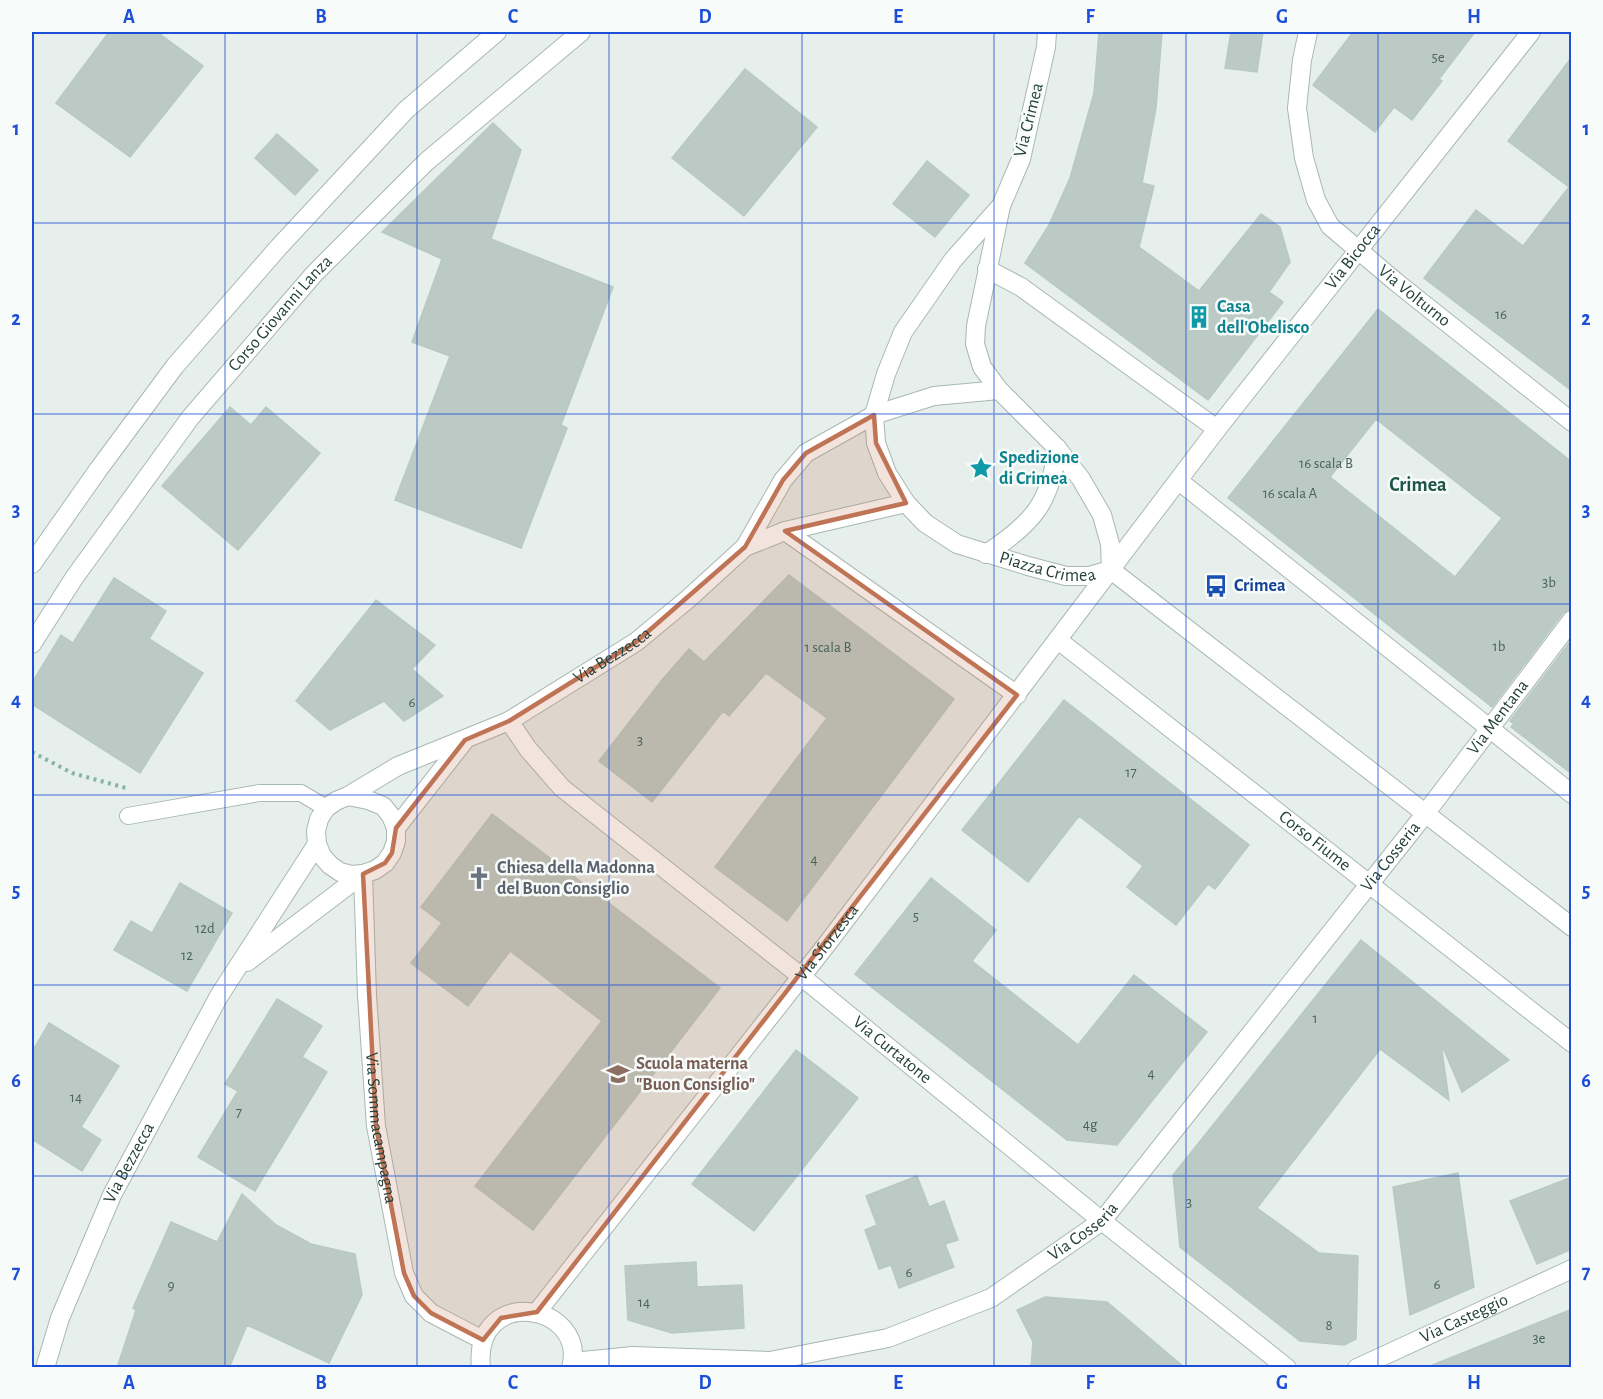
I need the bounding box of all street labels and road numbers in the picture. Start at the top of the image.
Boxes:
street label: Via Crimea [1011,81,1047,159]
street label: Via Bicocca [1322,221,1384,293]
street label: Corso Giovanni Lanza [225,252,336,375]
street label: Via Volturno [1374,262,1454,331]
street label: Piazza Crimea [997,549,1098,585]
street label: Via Bezzecca [571,624,655,687]
street label: Via Mentana [1464,677,1532,758]
street label: Corso Fiume [1275,808,1354,875]
street label: Via Cosseria [1358,818,1424,895]
street label: Via Sforzesca [793,901,863,984]
street label: Via Curtatone [849,1013,935,1087]
street label: Via Sommacampagna [362,1052,400,1205]
street label: Via Bezzecca [101,1120,158,1206]
street label: Via Cosseria [1045,1199,1122,1264]
street label: Via Casteggio [1417,1291,1511,1347]

